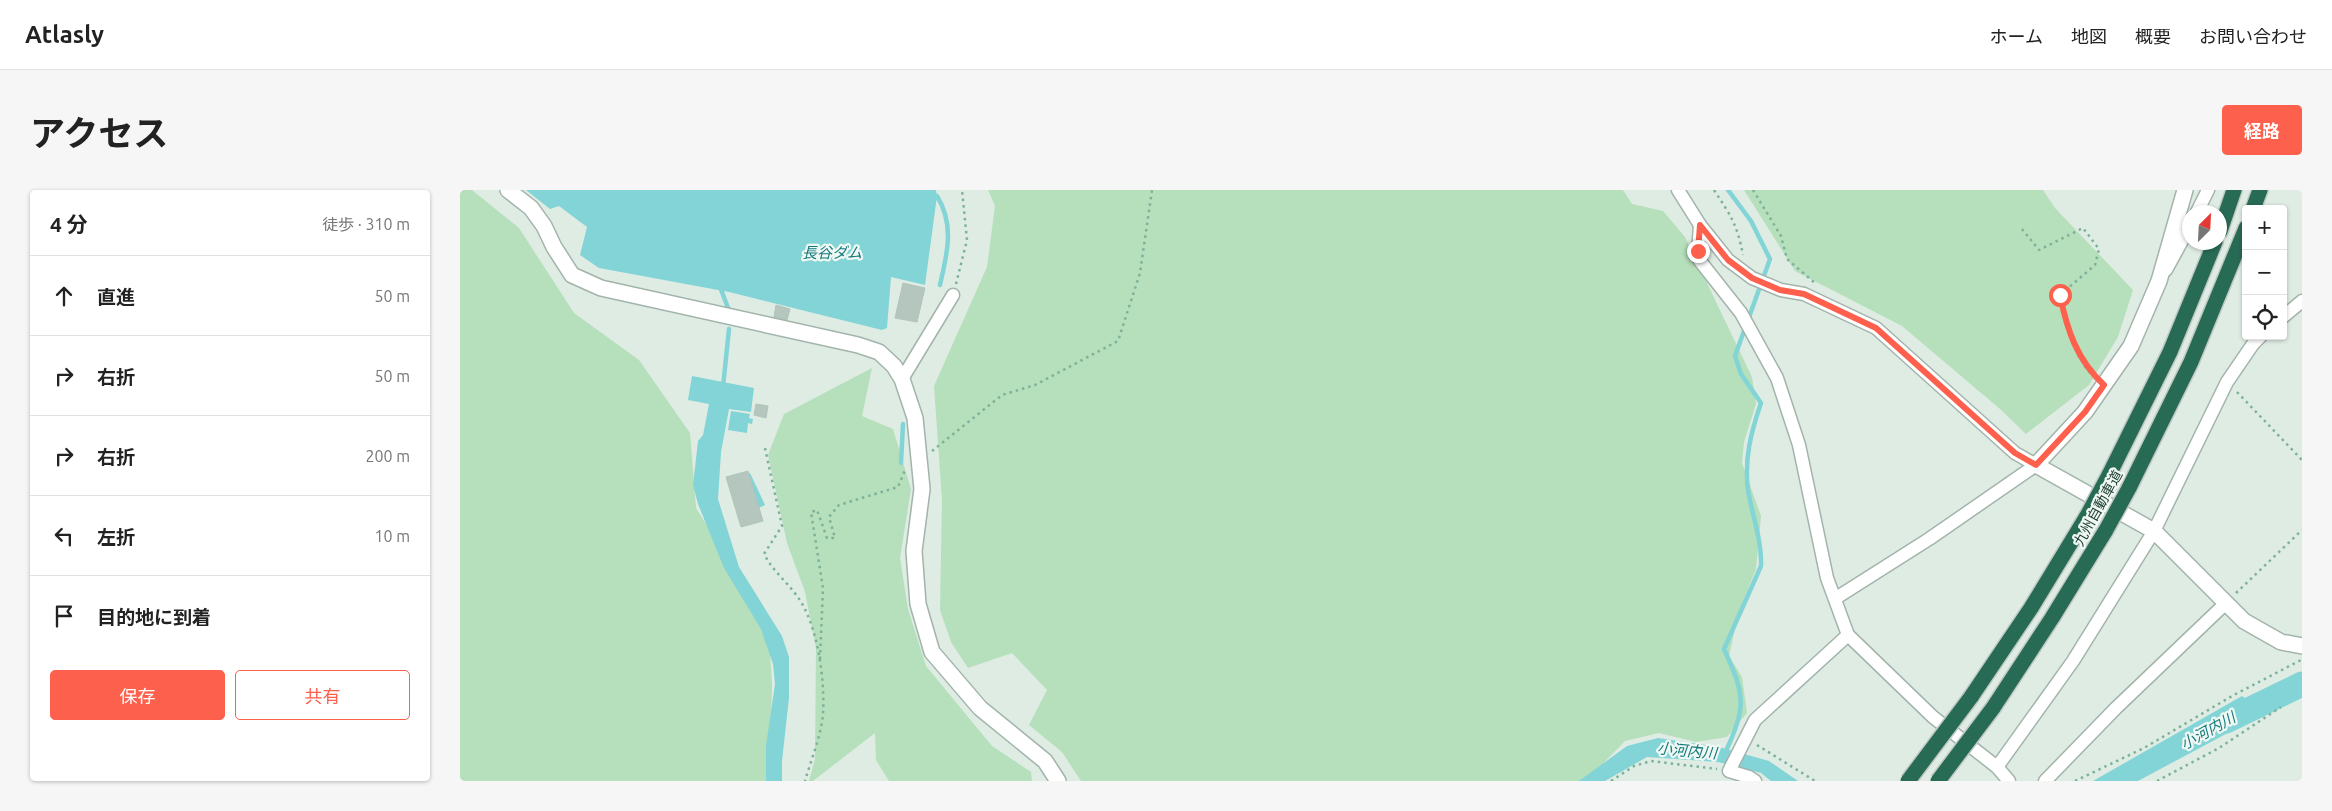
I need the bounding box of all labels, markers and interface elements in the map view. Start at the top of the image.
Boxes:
text: Atlasly [25,21,104,48]
text: ホーム [1990,26,2043,46]
text: 地図 [2071,26,2107,46]
text: 概要 [2135,26,2171,46]
text: お問い合わせ [2199,26,2307,46]
button: 経路 [2222,105,2302,155]
text: アクセス [30,113,168,153]
north arrow [2182,205,2227,250]
map controls [2242,205,2287,340]
button: + [2242,205,2287,250]
text: 4 分 [50,212,88,236]
text: 徒歩 · 310 m [322,215,410,233]
route end [1687,240,1710,263]
water label: 長谷ダム [802,244,862,261]
button: − [2242,250,2287,295]
icon: ahead [50,282,78,310]
route start [2049,284,2072,307]
text: 直進 [97,286,135,308]
text: 50 m [374,287,410,305]
button: locate [2242,295,2287,340]
icon: right [50,362,78,390]
text: 右折 [97,366,135,388]
text: 50 m [374,367,410,385]
icon: right [50,442,78,470]
text: 右折 [97,446,135,468]
text: 200 m [365,447,410,465]
street label: 九州自動車道 [2071,467,2125,549]
icon: left [50,522,78,550]
text: 左折 [97,526,135,548]
text: 10 m [374,527,410,545]
icon: arrive [50,602,78,630]
text: 目的地に到着 [97,606,211,628]
button: 保存 [50,670,225,720]
button: 共有 [235,670,410,720]
water label: 小河内川 [2177,708,2240,753]
water label: 小河内川 [1656,739,1720,762]

